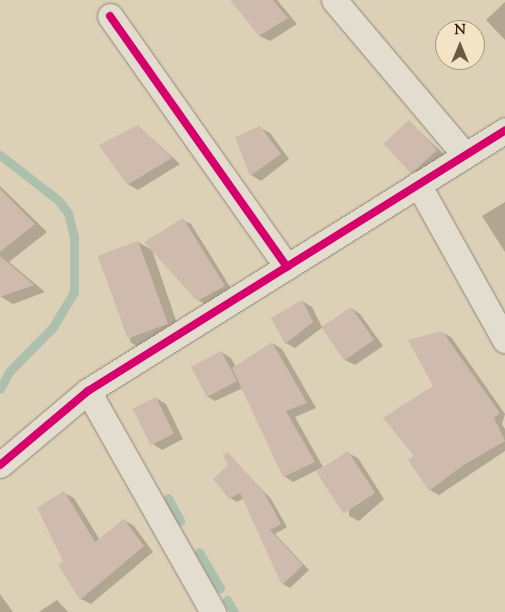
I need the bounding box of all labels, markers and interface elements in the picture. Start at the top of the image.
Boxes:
north arrow [435,20,485,70]
text: N [454,21,466,41]

